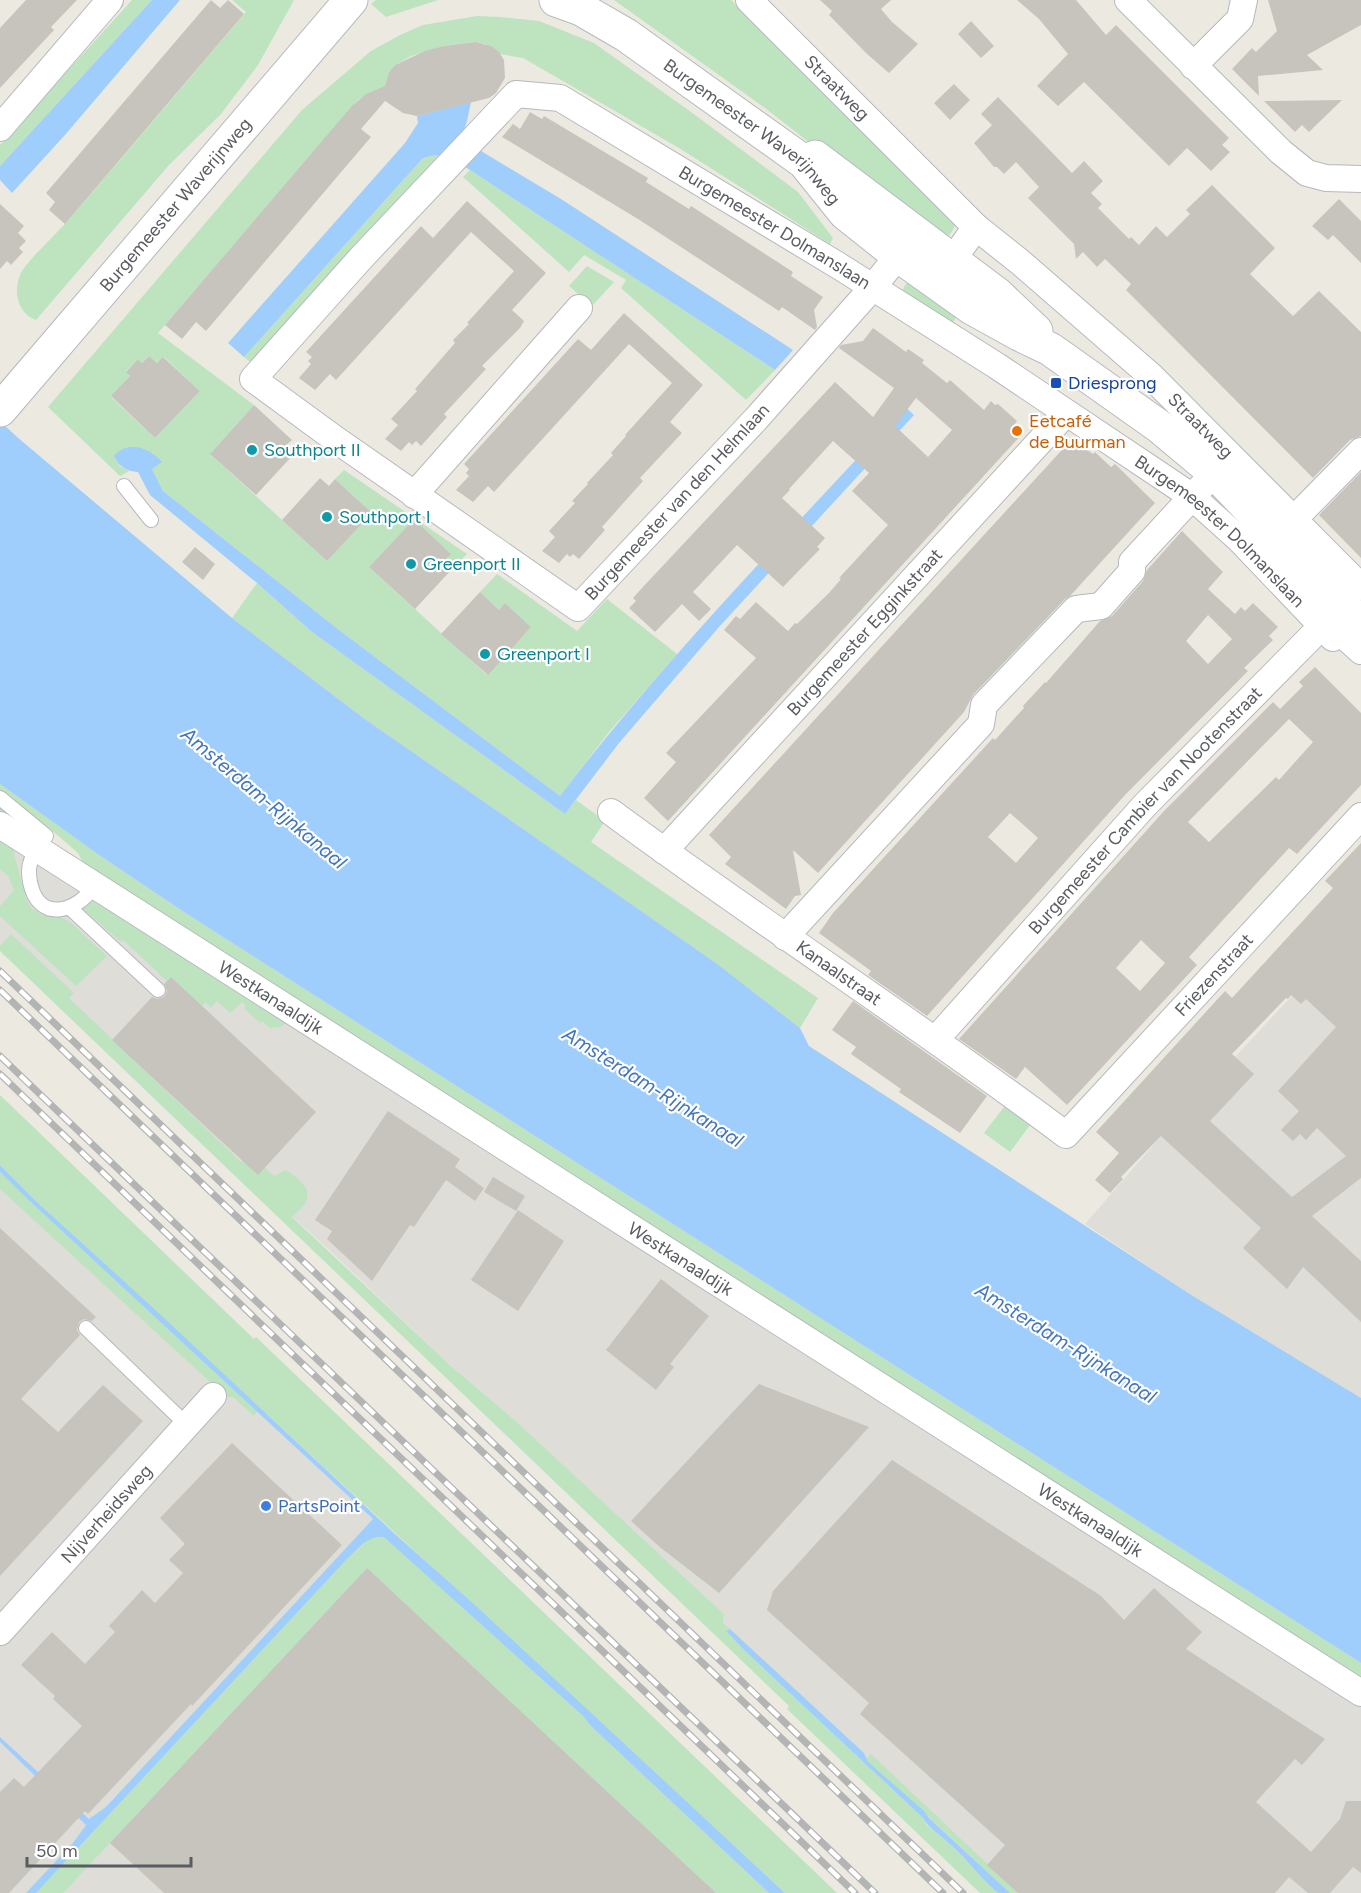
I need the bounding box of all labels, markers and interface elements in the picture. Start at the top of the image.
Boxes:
street label: Straatweg [799,50,874,125]
street label: Burgemeester Waverijnweg [659,54,845,209]
street label: Burgemeester Waverijnweg [95,113,256,296]
street label: Burgemeester Dolmanslaan [675,161,875,294]
place label: Driesprong [1068,372,1157,394]
marker: Driesprong [1049,376,1063,390]
street label: Straatweg [1163,388,1238,463]
street label: Burgemeester van den Helmlaan [580,399,774,605]
place label: Eetcafé de Buurman [1029,410,1126,453]
marker: Eetcafé de Buurman [1010,424,1024,438]
place label: Southport II [264,439,361,461]
marker: Southport II [245,443,259,457]
street label: Burgemeester Dolmanslaan [1130,450,1309,612]
place label: Southport I [339,506,431,528]
marker: Southport I [320,510,334,524]
street label: Burgemeester Egginkstraat [783,544,947,720]
place label: Greenport II [423,553,521,575]
marker: Greenport II [404,557,418,571]
place label: Greenport I [497,643,590,665]
marker: Greenport I [478,647,492,661]
street label: Burgemeester Cambier van Nootenstraat [1024,682,1267,939]
water label: Amsterdam-Rijnkanaal [176,721,352,874]
street label: Friezenstraat [1170,929,1258,1021]
street label: Kanaalstraat [792,936,886,1010]
street label: Westkanaaldijk [214,956,327,1039]
water label: Amsterdam-Rijnkanaal [558,1021,748,1153]
street label: Westkanaaldijk [624,1217,737,1301]
water label: Amsterdam-Rijnkanaal [971,1277,1161,1409]
street label: Nijverheidsweg [56,1460,157,1568]
street label: Westkanaaldijk [1034,1479,1147,1562]
place label: PartsPoint [278,1495,361,1517]
marker: PartsPoint [259,1499,273,1513]
scale bar [27,1830,190,1868]
text: 50 m [36,1840,78,1862]

